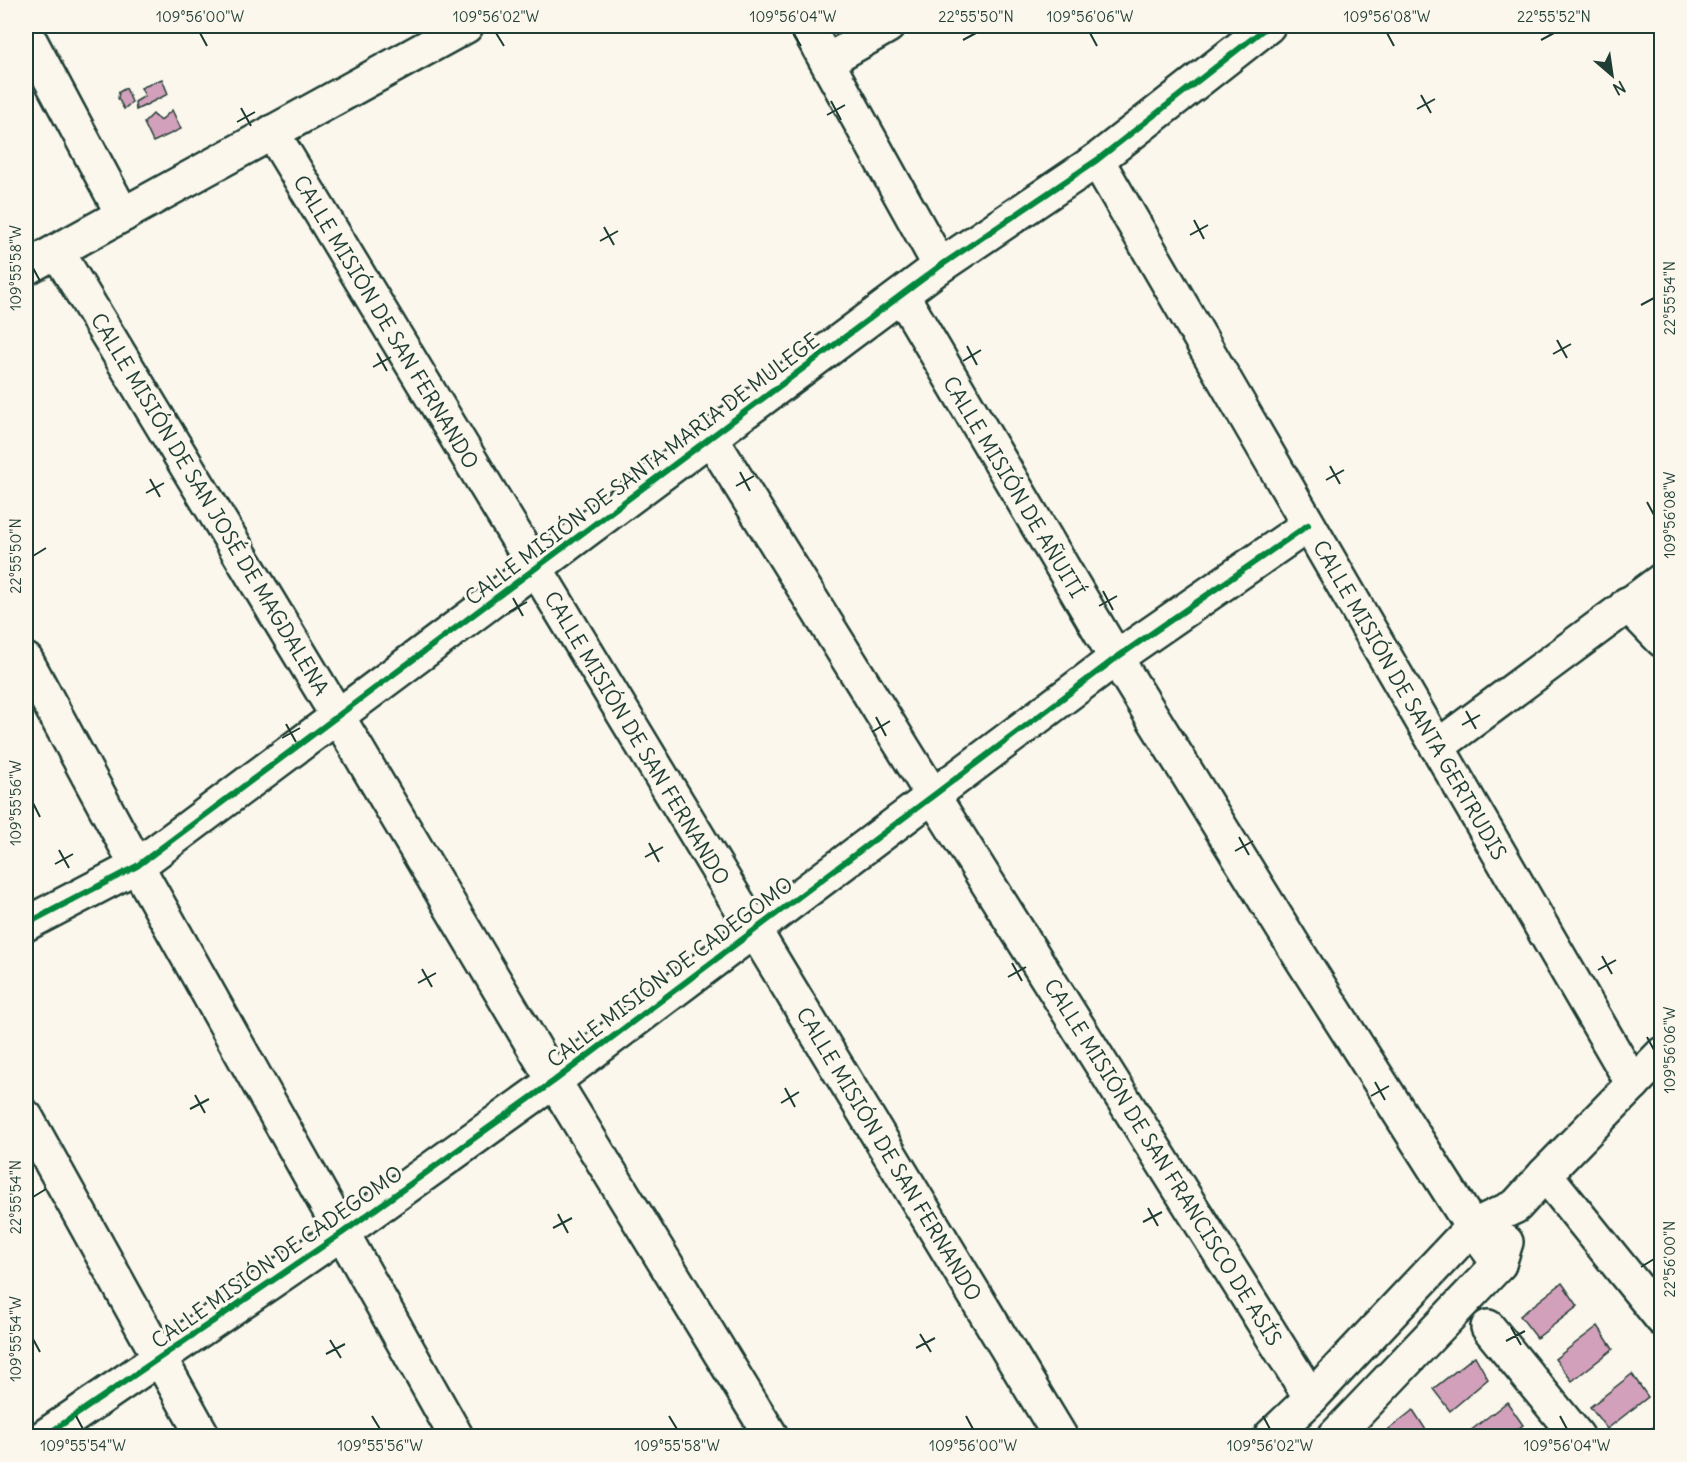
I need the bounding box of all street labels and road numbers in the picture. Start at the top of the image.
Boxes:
street label: CALLE MISIÓN DE SAN FERNANDO [287,170,485,474]
street label: CALLE MISIÓN DE SAN JOSÉ DE MAGDALENA [85,308,335,700]
street label: CALLE MISIÓN DE SANTA MARIA DE MULEGE [460,327,824,611]
street label: CALLE MISIÓN DE AÑUITÍ [937,371,1091,603]
street label: CALLE MISIÓN DE SANTA GERTRUDIS [1307,535,1513,865]
street label: CALLE MISIÓN DE SAN FERNANDO [538,586,736,890]
street label: CALLE MISIÓN DE CADEGOMO [542,871,798,1073]
street label: CALLE MISIÓN DE SAN FRANCISCO DE ASÍS [1038,974,1288,1350]
street label: CALLE MISIÓN DE SAN FERNANDO [790,1002,988,1306]
street label: CALLE MISIÓN DE CADEGOMO [146,1160,408,1354]

